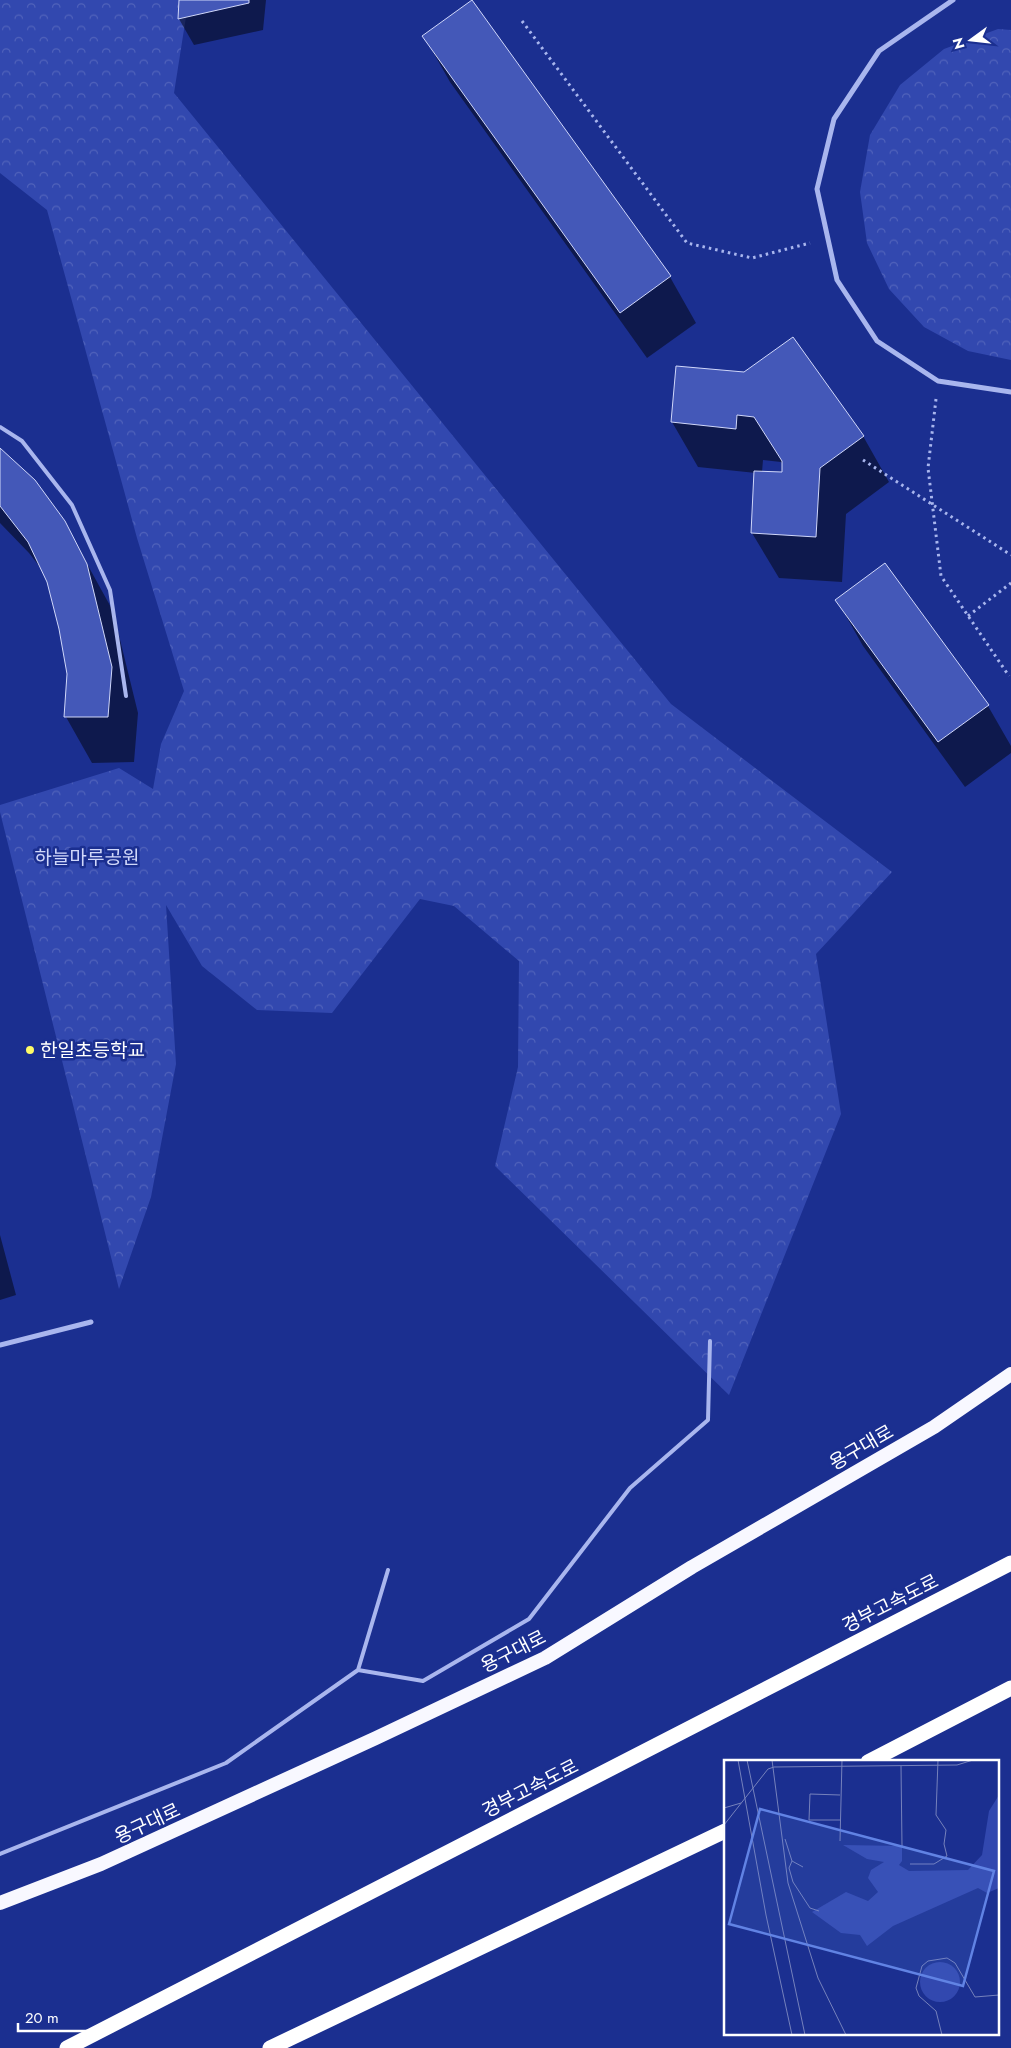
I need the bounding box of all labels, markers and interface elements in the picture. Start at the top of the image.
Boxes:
north arrow [946,15,996,65]
text: N [947,35,970,51]
park label: 하늘마루공원 [35,844,139,871]
place label: 한일초등학교 [40,1037,145,1064]
marker: 한일초등학교 [24,1044,36,1056]
street label: 용구대로 [824,1418,898,1477]
street label: 경부고속도로 [837,1568,943,1639]
street label: 용구대로 [476,1624,551,1679]
street label: 경부고속도로 [477,1753,583,1824]
inset map [724,1760,998,2036]
street label: 용구대로 [110,1796,185,1850]
scale bar [18,2000,111,2032]
text: 20 m [25,2007,59,2029]

